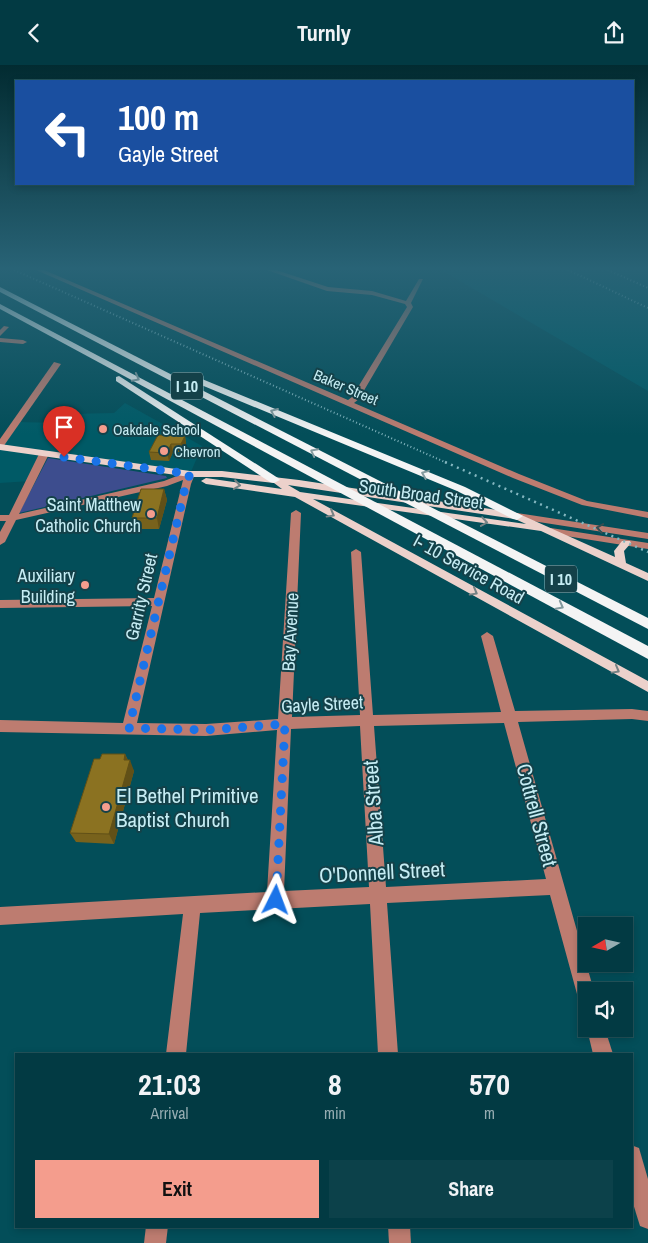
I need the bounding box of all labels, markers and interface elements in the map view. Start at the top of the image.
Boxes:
text: Turnly [297,18,351,48]
icon: back [20,19,48,47]
icon: share [600,19,628,47]
text: 100 m [118,94,199,141]
icon: left [35,100,100,165]
text: Gayle Street [118,139,218,169]
street label: Baker Street [310,364,382,410]
one-way arrow [131,372,140,382]
road number: I 10 [171,373,203,399]
pin [43,406,85,457]
one-way arrow [270,408,279,419]
icon: arrive [50,413,78,441]
place label: Oakdale School [113,419,200,440]
marker: Oakdale School [97,423,109,435]
place label: Chevron [174,441,221,462]
marker: Chevron [158,445,170,457]
one-way arrow [311,448,320,458]
one-way arrow [421,470,429,480]
street label: South Broad Street [357,473,485,515]
one-way arrow [233,479,241,490]
place label: Saint Matthew Catholic Church [35,492,141,538]
marker: Saint Matthew Catholic Church [145,508,157,520]
one-way arrow [326,508,335,518]
one-way arrow [480,516,489,526]
one-way arrow [596,523,604,533]
street label: I- 10 Service Road [409,528,529,610]
street label: Garrity Street [119,551,163,643]
place label: Auxiliary Building [17,563,76,609]
road number: I 10 [545,565,577,593]
marker: Auxiliary Building [79,579,91,591]
one-way arrow [469,586,478,596]
street label: Bay Avenue [275,592,305,672]
one-way arrow [555,600,564,610]
one-way arrow [611,664,620,674]
street label: Gayle Street [280,689,364,719]
street label: Alba Street [356,759,391,848]
street label: Cottrell Street [509,760,565,870]
place label: El Bethel Primitive Baptist Church [116,781,259,834]
marker: El Bethel Primitive Baptist Church [100,801,112,813]
street label: O'Donnell Street [318,854,446,890]
position arrow [249,873,301,925]
north arrow [578,917,632,973]
map controls [578,917,633,1037]
button: sound [578,982,633,1037]
text: 21:03 [138,1064,201,1104]
text: 8 [328,1064,342,1104]
text: 570 [469,1064,510,1104]
text: Arrival [151,1102,188,1124]
text: min [324,1102,346,1124]
text: m [484,1102,495,1124]
button: Exit [35,1160,319,1218]
button: Share [329,1160,613,1218]

